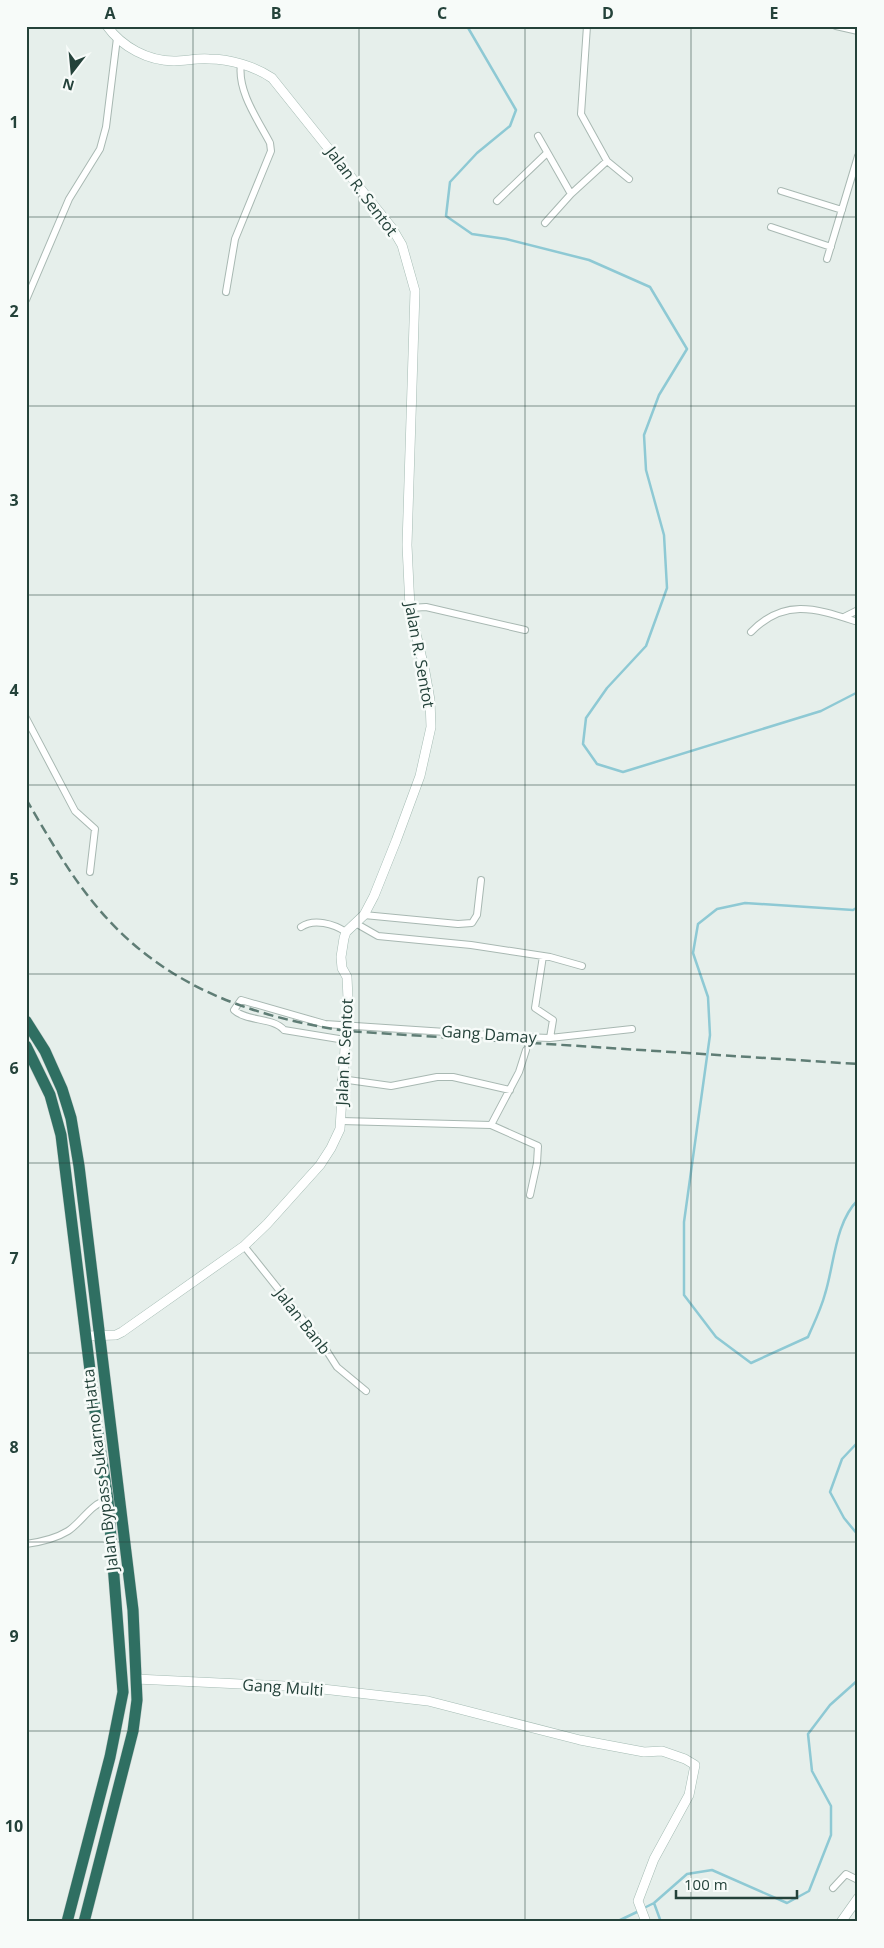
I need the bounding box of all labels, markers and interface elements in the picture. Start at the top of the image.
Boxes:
text: A [104,2,116,24]
text: B [271,2,281,24]
text: C [437,2,447,24]
text: D [602,2,614,24]
text: E [770,2,779,24]
north arrow [48,48,98,98]
text: N [60,74,76,96]
text: 1 [9,111,19,133]
street label: Jalan R. Sentot [320,140,403,241]
text: 2 [9,300,19,322]
text: 3 [9,489,19,511]
street label: Jalan R. Sentot [400,598,440,710]
text: 4 [9,679,19,701]
text: 5 [9,868,19,890]
street label: Jalan R. Sentot [330,998,358,1108]
street label: Gang Damay [441,1020,538,1048]
text: 6 [9,1057,19,1079]
text: 7 [9,1247,19,1269]
street label: Jalan Banb [269,1282,336,1359]
street label: Jalan Bypass Sukarno Hatta [77,1368,124,1574]
text: 8 [9,1436,19,1458]
text: 9 [9,1625,19,1647]
street label: Gang Multi [242,1673,324,1701]
text: 10 [5,1815,23,1837]
scale bar [676,1868,798,1900]
text: 100 m [684,1874,728,1894]

